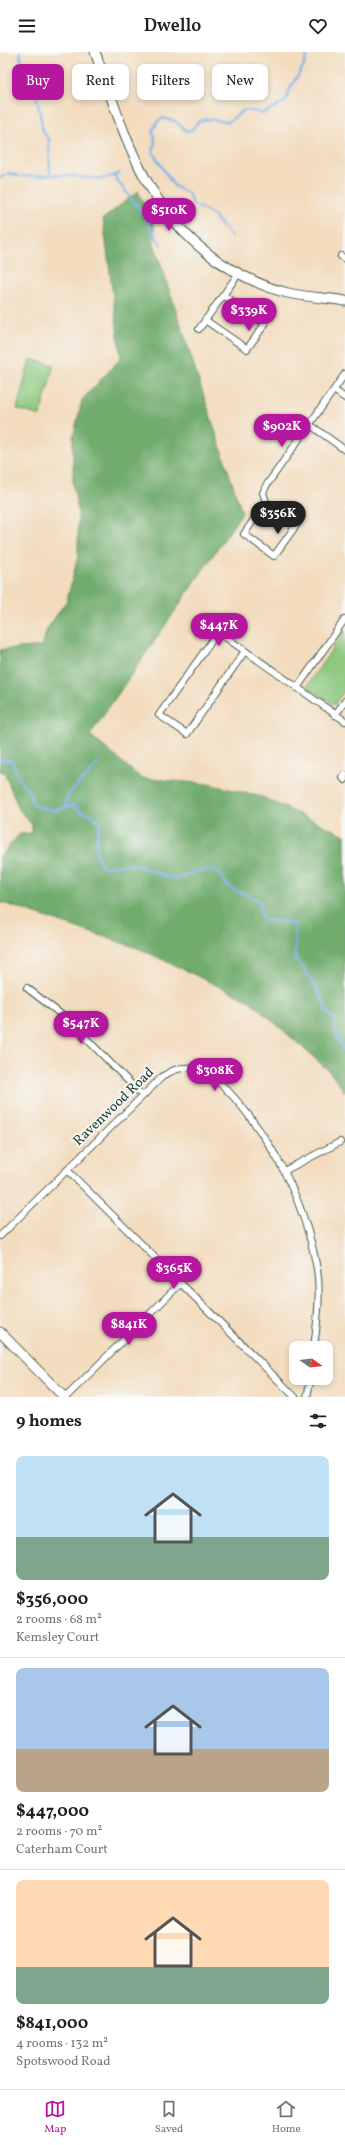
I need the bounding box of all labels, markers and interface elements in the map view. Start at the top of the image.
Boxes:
text: Dwello [144,14,201,39]
icon: menu [16,15,38,37]
icon: heart [307,15,329,37]
chip: Buy [12,64,64,100]
chip: Rent [72,64,129,100]
chip: Filters [137,64,204,100]
chip: New [212,64,268,100]
pin: $510K [141,198,197,232]
text: $510K [151,202,187,220]
pin: $339K [221,298,277,332]
text: $339K [231,302,267,320]
pin: $902K [254,414,310,448]
text: $902K [263,418,301,436]
pin: $356K [250,501,306,535]
text: $356K [260,505,296,523]
pin: $447K [191,613,247,647]
text: $447K [200,617,238,635]
pin: $547K [53,1011,109,1045]
text: $547K [63,1015,99,1033]
pin: $308K [187,1058,243,1092]
text: $308K [196,1062,234,1080]
street label: Ravenwood Road [69,1063,159,1151]
pin: $365K [146,1256,202,1290]
text: $365K [156,1260,192,1278]
pin: $841K [101,1312,157,1346]
text: $841K [111,1316,147,1334]
north arrow [289,1341,333,1385]
map controls [289,1341,333,1385]
text: 9 homes [16,1410,82,1433]
icon: filters [307,1410,329,1432]
icon: home [137,1482,209,1554]
text: $356,000 [16,1588,88,1611]
text: 2 rooms · 68 m² [16,1611,102,1629]
text: Kemsley Court [16,1629,99,1647]
icon: home [137,1694,209,1766]
text: $447,000 [16,1800,89,1823]
text: 2 rooms · 70 m² [16,1823,102,1841]
text: Caterham Court [16,1841,108,1859]
icon: home [137,1906,209,1978]
text: $841,000 [16,2012,88,2035]
text: 4 rooms · 132 m² [16,2035,108,2053]
text: Spotswood Road [16,2053,110,2071]
tab: Map [44,2098,66,2137]
tab: Saved [155,2098,183,2137]
tab: Home [272,2098,301,2137]

